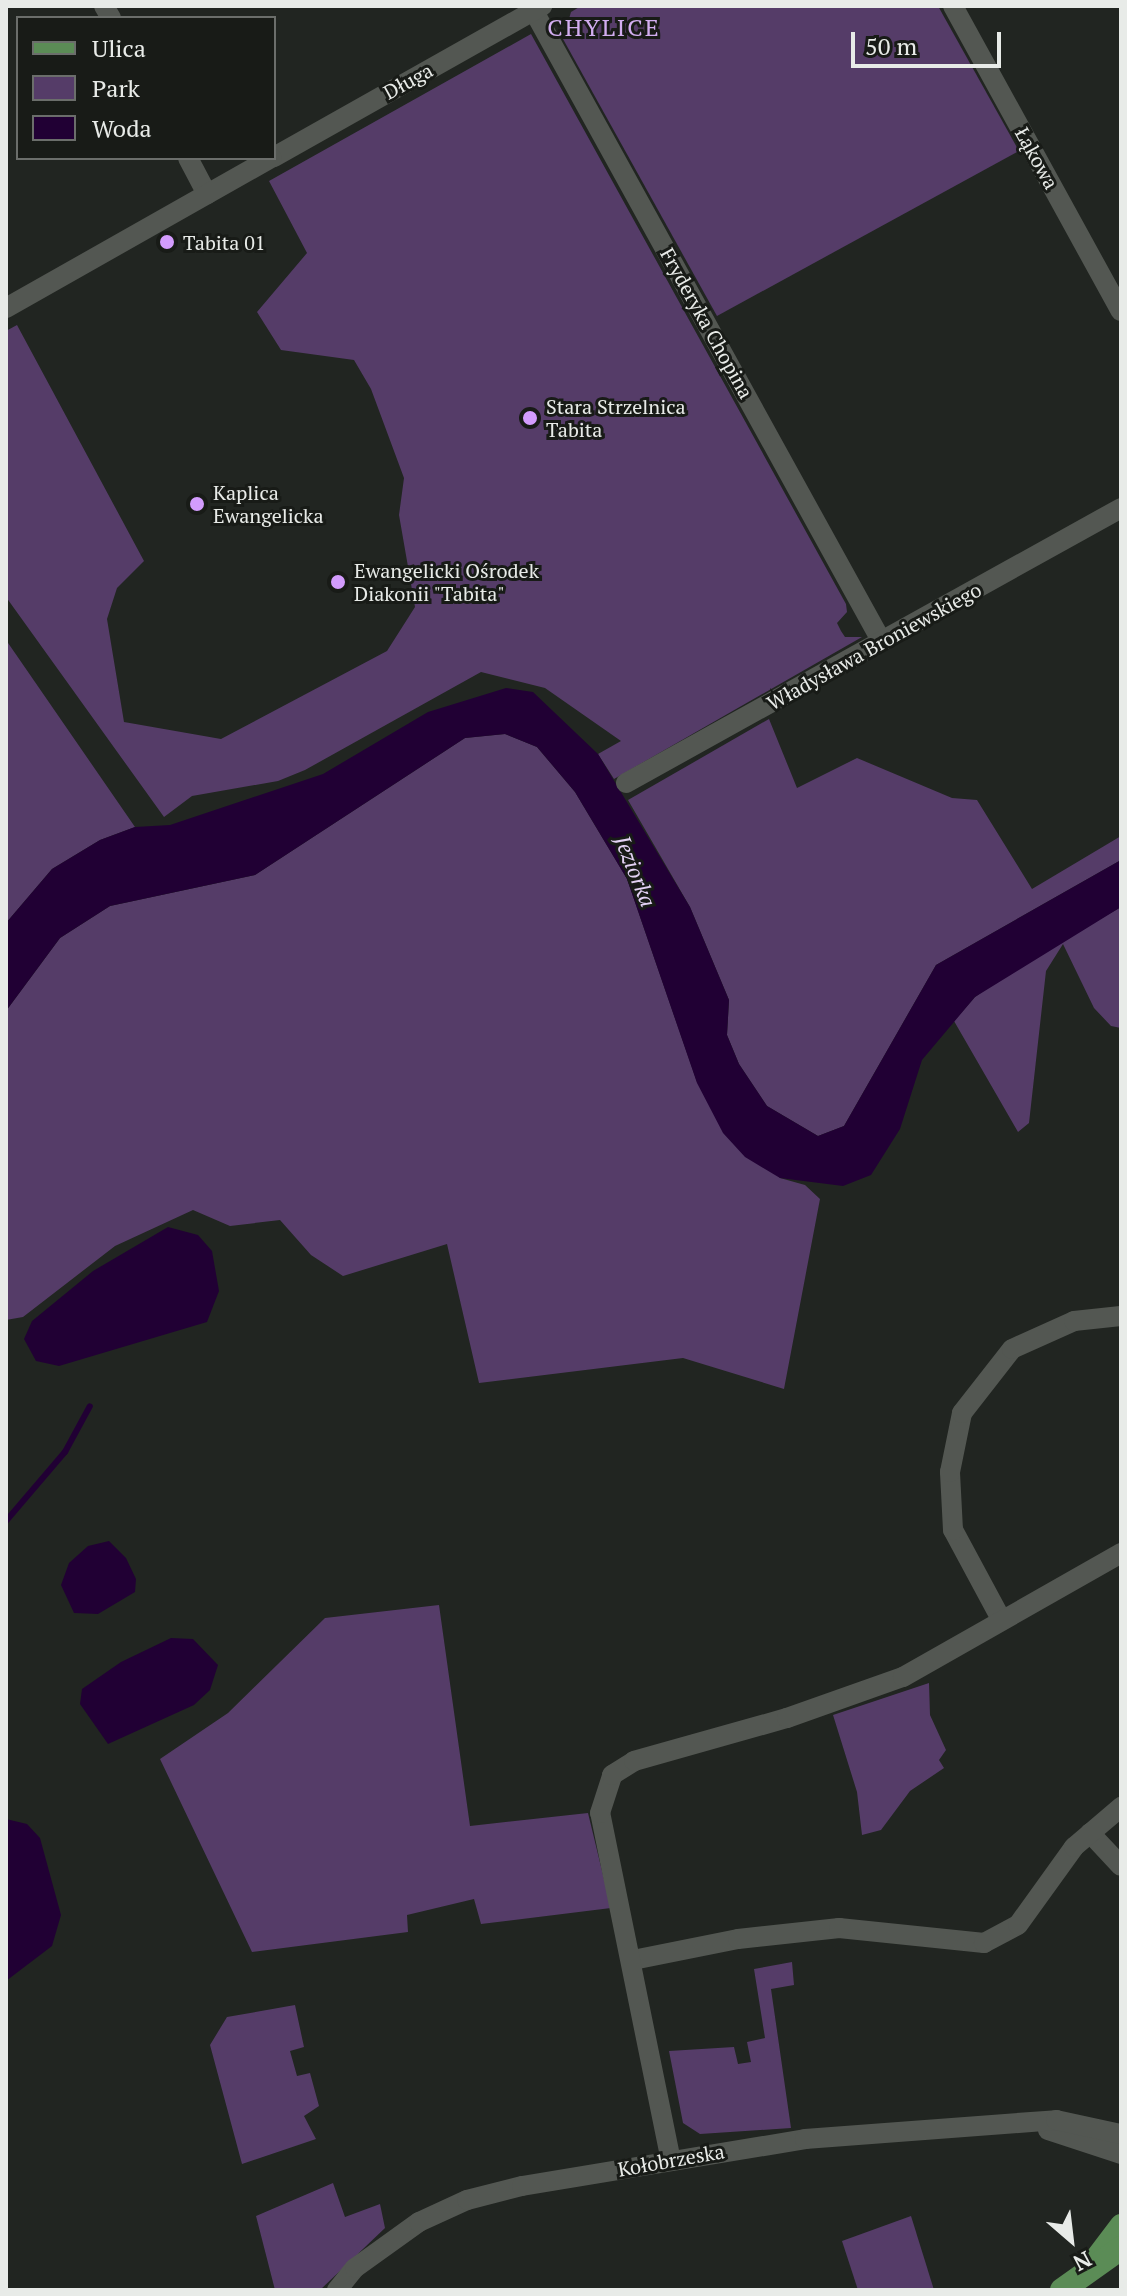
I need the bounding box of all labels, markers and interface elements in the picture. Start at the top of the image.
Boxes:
district label: CHYLICE [547,14,661,42]
legend [16,16,276,160]
scale bar [855,16,1005,66]
text: 50 m [865,30,917,62]
text: Ulica [92,32,146,64]
street label: Długa [379,58,437,104]
text: Park [92,72,140,104]
text: Woda [92,112,152,144]
street label: Łąkowa [1010,123,1064,193]
place label: Tabita 01 [183,230,265,254]
marker: Tabita 01 [158,233,176,251]
street label: Fryderyka Chopina [656,243,758,403]
place label: Stara Strzelnica Tabita [546,394,686,441]
marker: Stara Strzelnica Tabita [521,409,539,427]
place label: Kaplica Ewangelicka [213,480,324,527]
marker: Kaplica Ewangelicka [188,495,206,513]
place label: Ewangelicki Ośrodek Diakonii "Tabita" [354,558,539,605]
marker: Ewangelicki Ośrodek Diakonii "Tabita" [329,573,347,591]
street label: Władysława Broniewskiego [763,577,985,715]
water label: Jeziorka [610,831,662,911]
street label: Kołobrzeska [616,2139,726,2181]
north arrow [1031,2200,1111,2280]
text: N [1068,2245,1097,2278]

